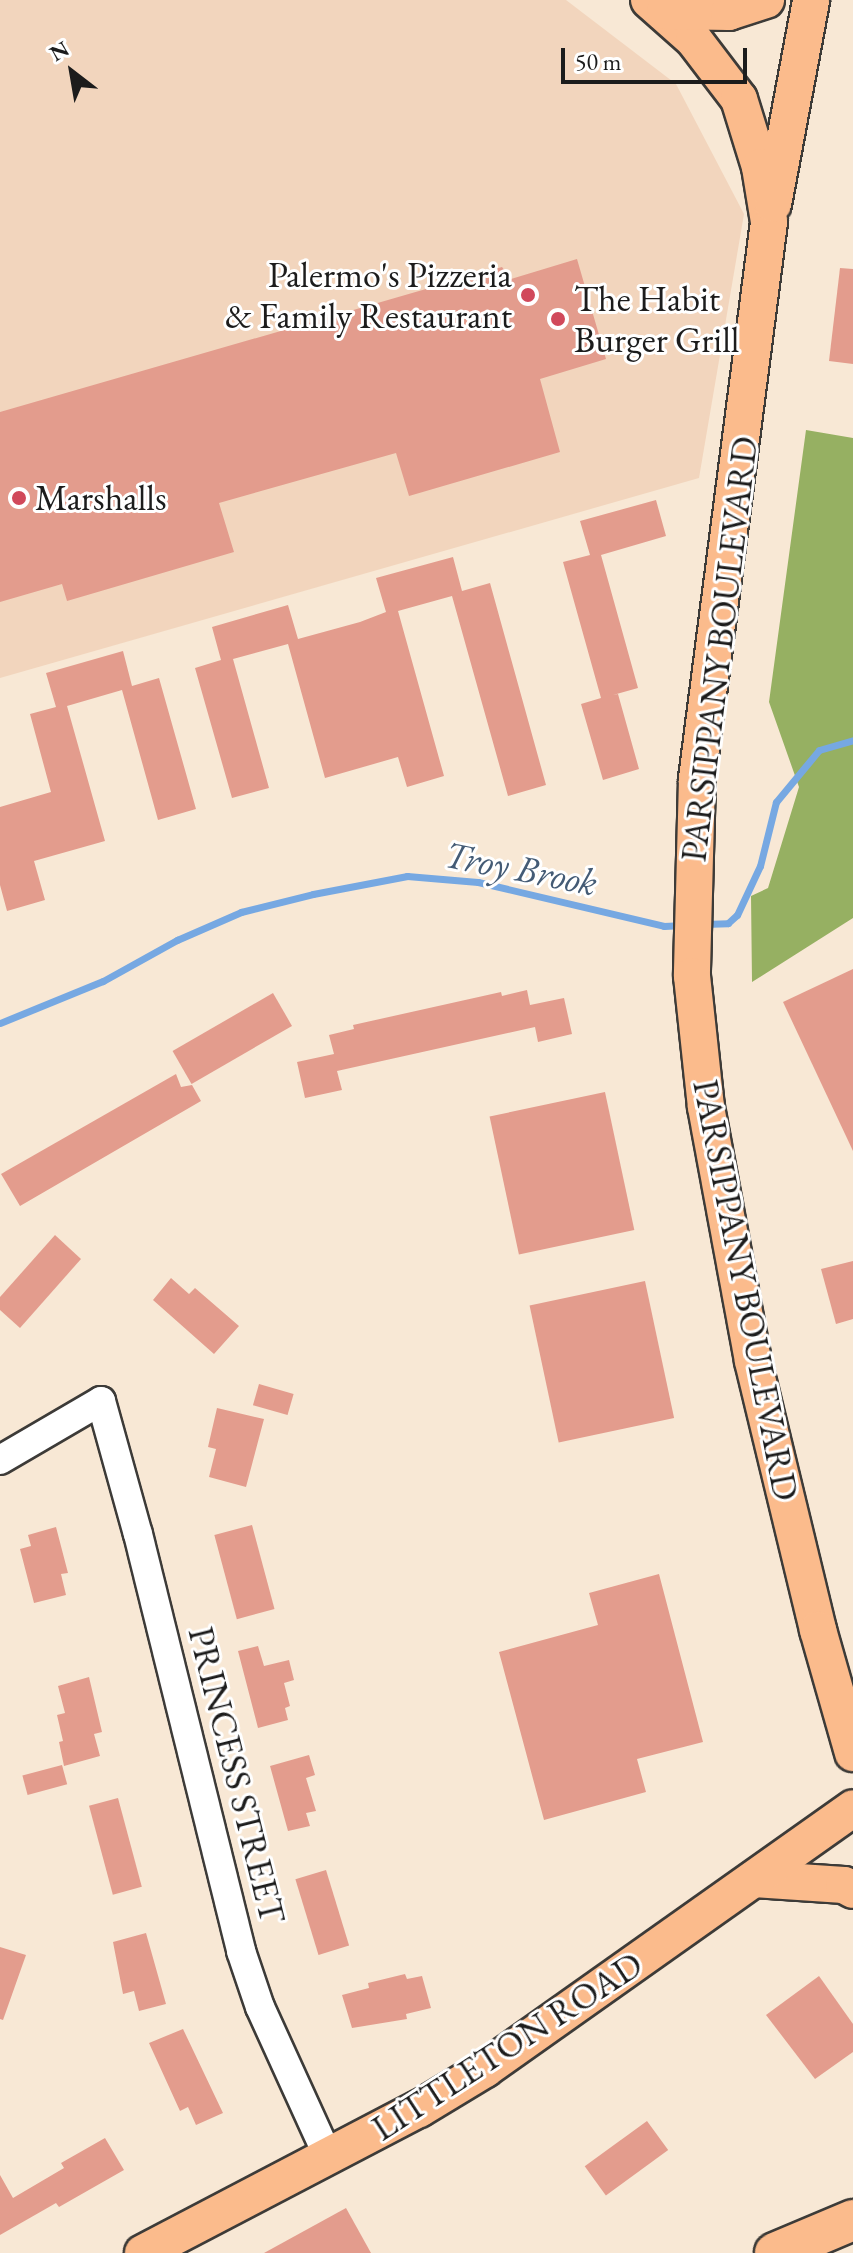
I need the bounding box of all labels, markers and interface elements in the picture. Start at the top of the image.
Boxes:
north arrow [32,32,112,112]
scale bar [565,32,751,82]
text: N [44,34,74,68]
text: 50 m [575,46,622,77]
place label: Palermo's Pizzeria & Family Restaurant [225,252,512,337]
place label: The Habit Burger Grill [574,276,739,361]
marker: Palermo's Pizzeria & Family Restaurant [519,286,537,304]
marker: The Habit Burger Grill [549,310,567,328]
street label: PARSIPPANY BOULEVARD [671,434,767,864]
place label: Marshalls [35,476,167,520]
marker: Marshalls [10,489,28,507]
water label: Troy Brook [441,831,601,905]
street label: PARSIPPANY BOULEVARD [684,1076,808,1504]
street label: PRINCESS STREET [179,1622,295,1928]
street label: LITTLETON ROAD [364,1943,650,2149]

